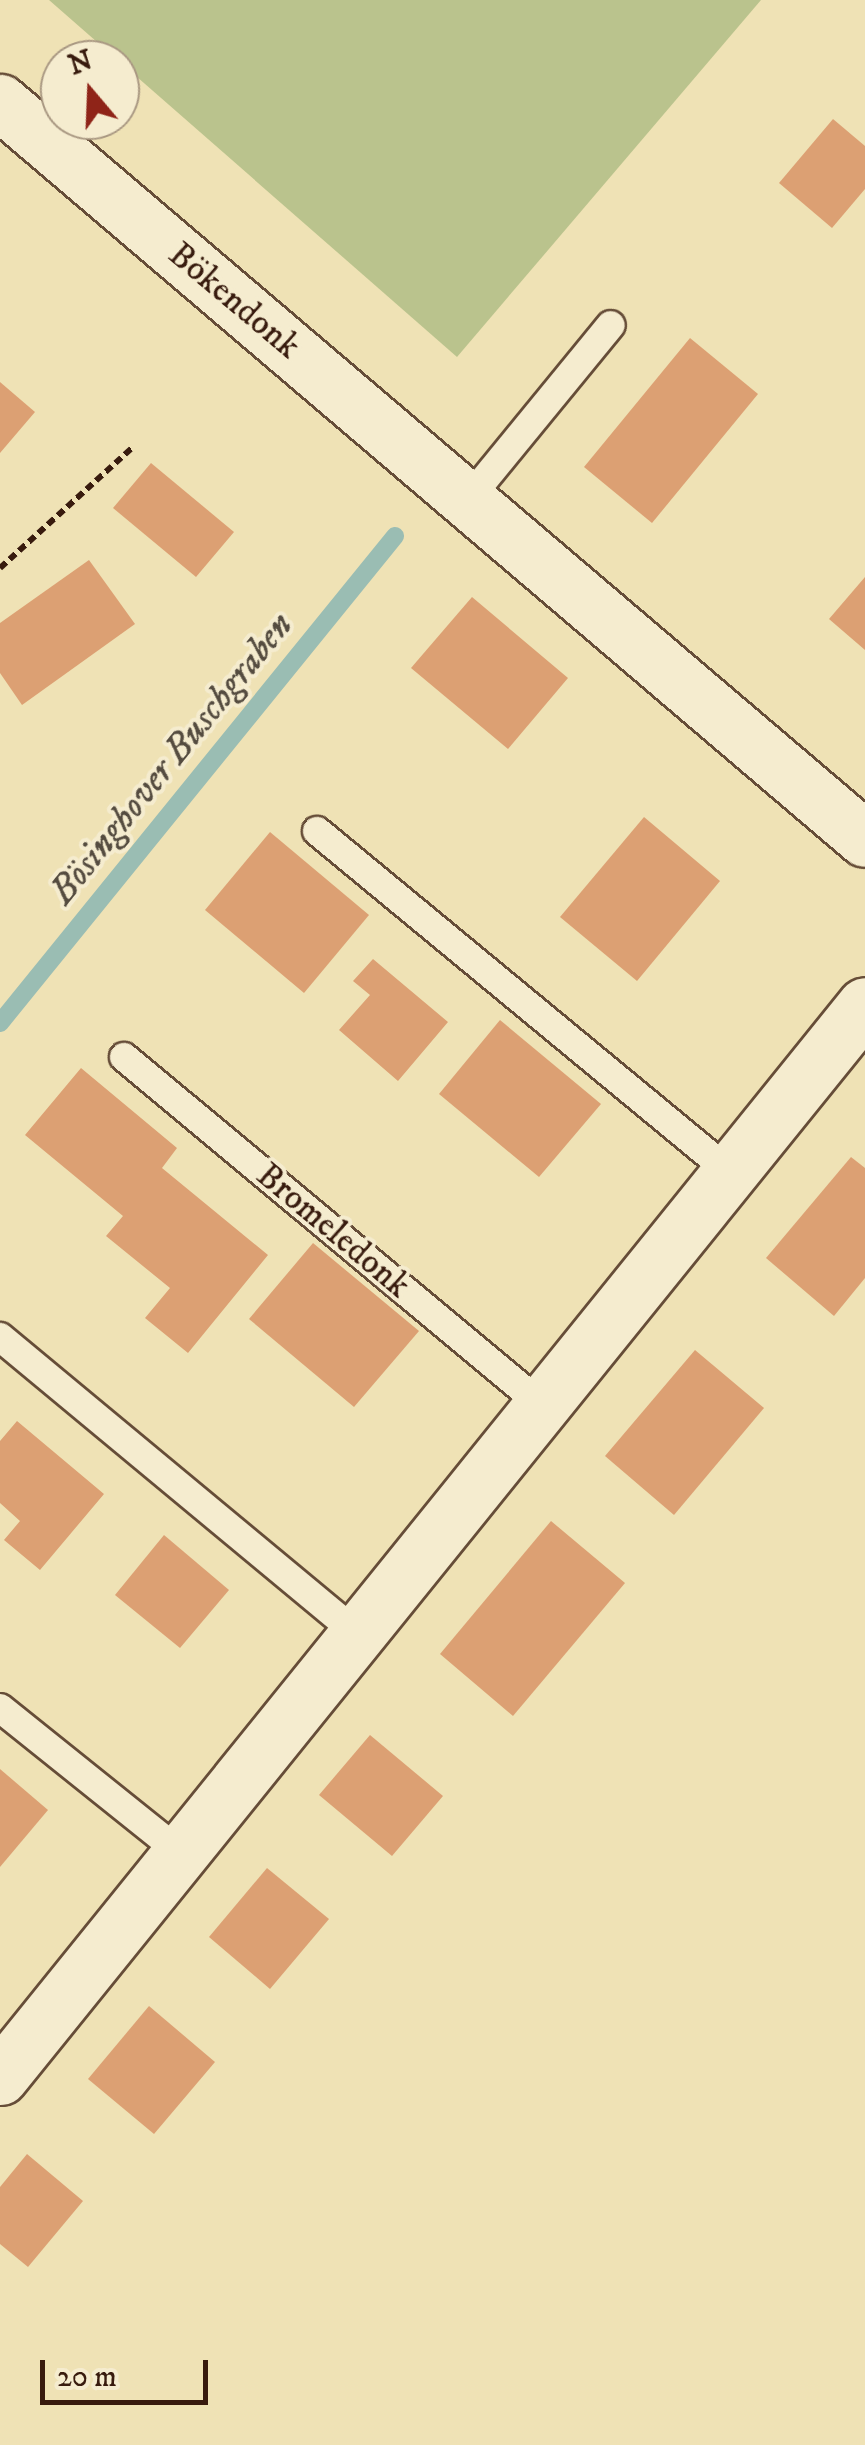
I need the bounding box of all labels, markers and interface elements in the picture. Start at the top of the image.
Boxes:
north arrow [40,40,140,140]
text: N [64,43,97,83]
street label: Bökendonk [160,234,308,368]
water label: Bösinghover Buschgraben [40,604,304,914]
street label: Bromeledonk [248,1155,418,1307]
scale bar [45,2340,212,2402]
text: 20 m [57,2359,117,2396]

